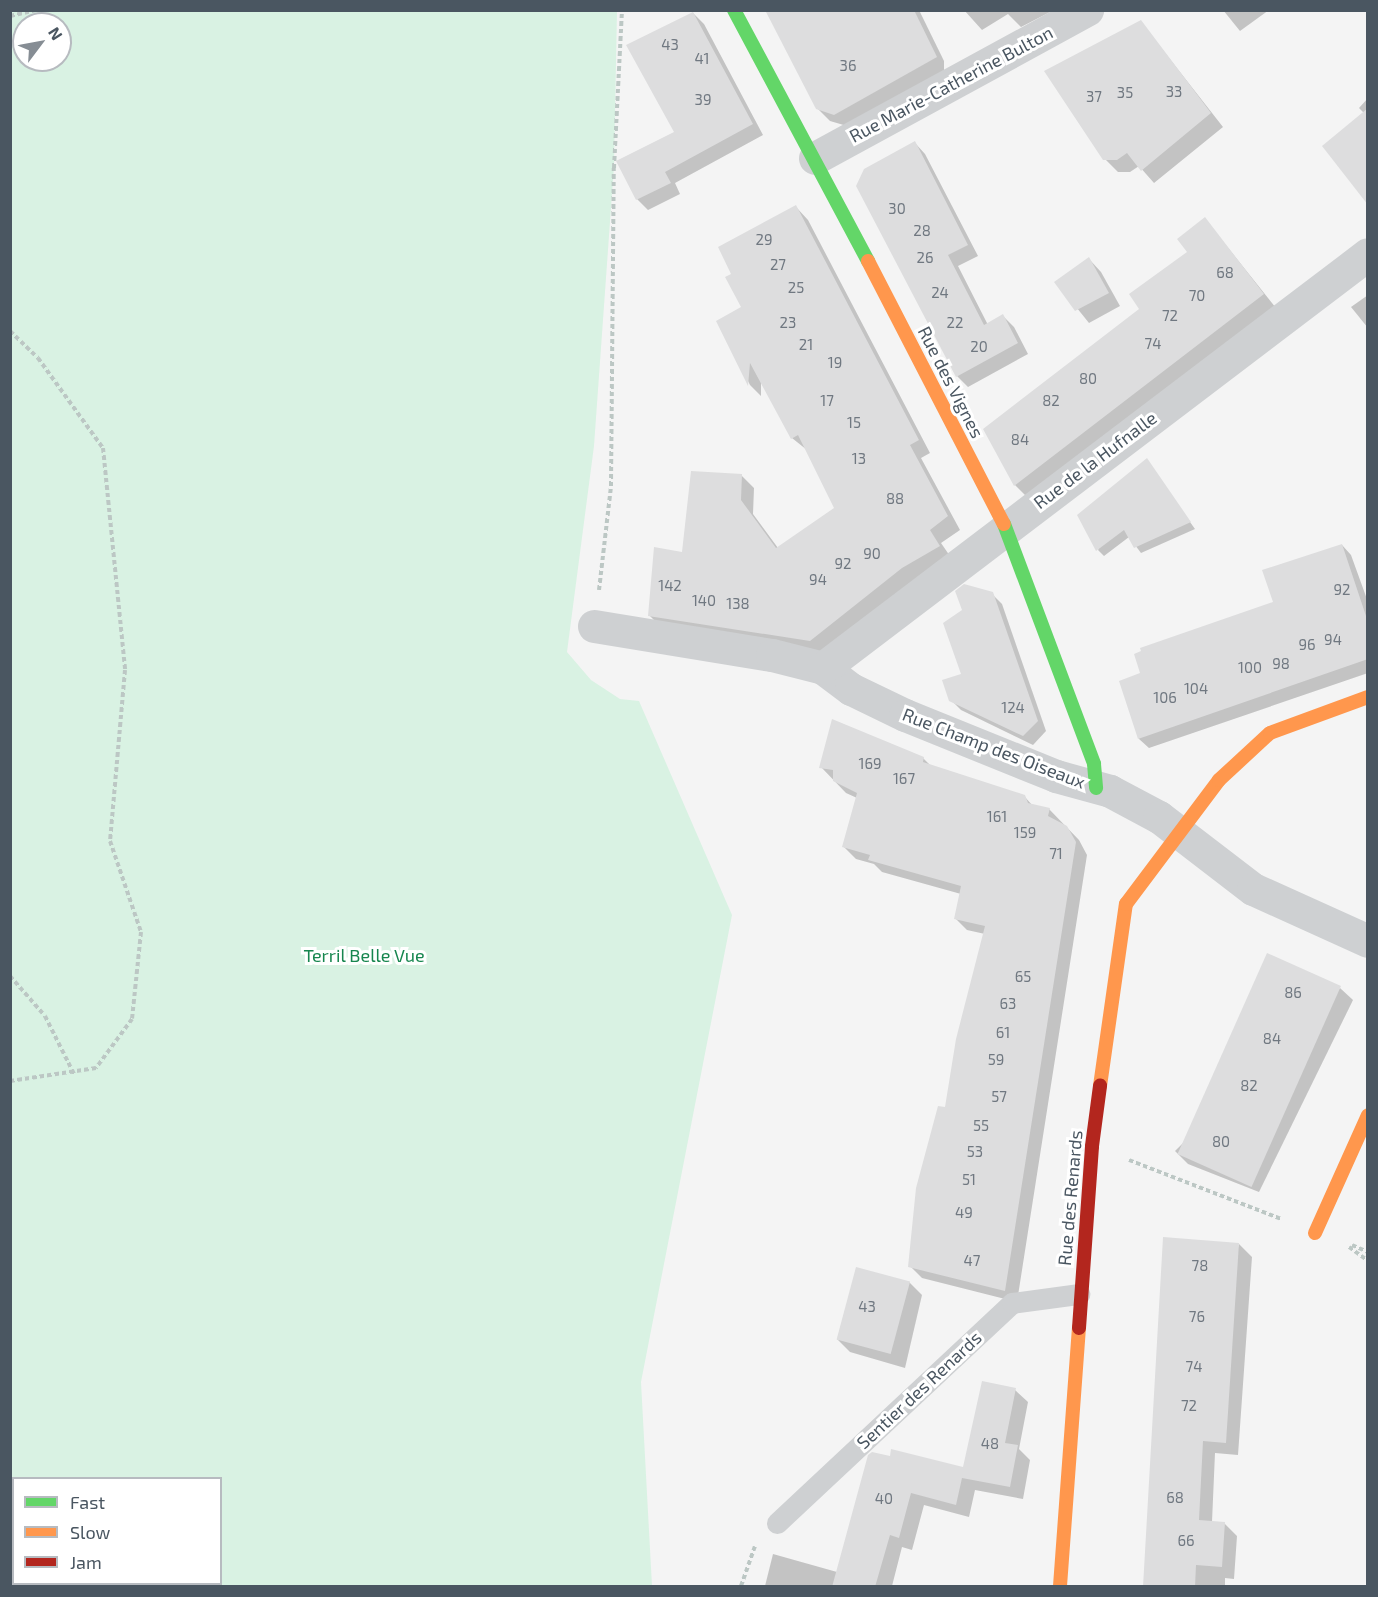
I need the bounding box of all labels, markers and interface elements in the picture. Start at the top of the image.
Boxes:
north arrow [12,12,72,72]
street label: Rue Marie-Catherine Bulton [846,21,1056,147]
text: N [45,23,67,43]
house number: 43 [661,36,679,54]
house number: 41 [694,50,710,68]
house number: 36 [840,57,856,75]
house number: 33 [1166,83,1182,101]
house number: 35 [1117,84,1133,102]
house number: 37 [1086,88,1102,106]
house number: 39 [695,91,711,109]
house number: 30 [888,200,906,218]
house number: 28 [913,222,931,240]
house number: 29 [755,231,773,249]
house number: 26 [916,249,934,267]
house number: 27 [770,256,786,274]
house number: 68 [1216,264,1234,282]
house number: 25 [788,279,804,297]
house number: 24 [931,284,949,302]
house number: 70 [1189,287,1205,305]
house number: 72 [1162,307,1178,325]
house number: 23 [780,314,796,332]
house number: 22 [947,314,963,332]
street label: Rue des Vignes [913,322,989,442]
house number: 74 [1145,335,1161,353]
house number: 21 [799,336,813,354]
house number: 20 [970,338,988,356]
house number: 19 [828,354,842,372]
house number: 80 [1079,370,1097,388]
house number: 17 [820,392,834,410]
house number: 82 [1042,392,1060,410]
street label: Rue de la Hufnalle [1029,407,1161,513]
house number: 15 [847,414,861,432]
house number: 84 [1011,431,1029,449]
house number: 13 [852,450,866,468]
house number: 88 [886,490,904,508]
house number: 90 [863,545,881,563]
house number: 92 [834,555,852,573]
house number: 94 [809,571,827,589]
house number: 142 [658,577,682,595]
house number: 92 [1333,581,1351,599]
house number: 140 [692,592,716,610]
house number: 138 [726,595,750,613]
house number: 94 [1324,631,1342,649]
house number: 96 [1298,636,1316,654]
house number: 98 [1272,655,1290,673]
house number: 100 [1238,659,1262,677]
house number: 104 [1184,680,1208,698]
house number: 106 [1153,689,1177,707]
house number: 124 [1001,699,1025,717]
street label: Rue Champ des Oiseaux [900,703,1088,793]
house number: 169 [858,755,882,773]
house number: 167 [893,770,915,788]
house number: 161 [987,808,1007,826]
house number: 159 [1014,824,1036,842]
house number: 71 [1049,845,1063,863]
park label: Terril Belle Vue [303,944,425,966]
house number: 65 [1015,968,1031,986]
house number: 86 [1284,984,1302,1002]
house number: 63 [1000,995,1016,1013]
house number: 61 [996,1024,1010,1042]
house number: 84 [1263,1030,1281,1048]
house number: 59 [988,1051,1004,1069]
house number: 82 [1240,1077,1258,1095]
house number: 57 [991,1088,1007,1106]
house number: 55 [973,1117,989,1135]
street label: Rue des Renards [1053,1129,1087,1267]
house number: 80 [1212,1133,1230,1151]
house number: 53 [967,1143,983,1161]
house number: 51 [962,1171,976,1189]
house number: 49 [955,1204,973,1222]
house number: 47 [964,1252,980,1270]
house number: 78 [1192,1257,1208,1275]
house number: 43 [858,1298,876,1316]
house number: 76 [1189,1308,1205,1326]
street label: Sentier des Renards [852,1326,986,1454]
house number: 74 [1186,1358,1202,1376]
house number: 72 [1181,1397,1197,1415]
house number: 48 [981,1435,999,1453]
legend [12,1477,222,1585]
house number: 68 [1166,1489,1184,1507]
house number: 40 [875,1490,893,1508]
text: Fast [70,1491,105,1513]
text: Slow [70,1521,110,1543]
house number: 66 [1177,1532,1195,1550]
text: Jam [70,1551,102,1573]

